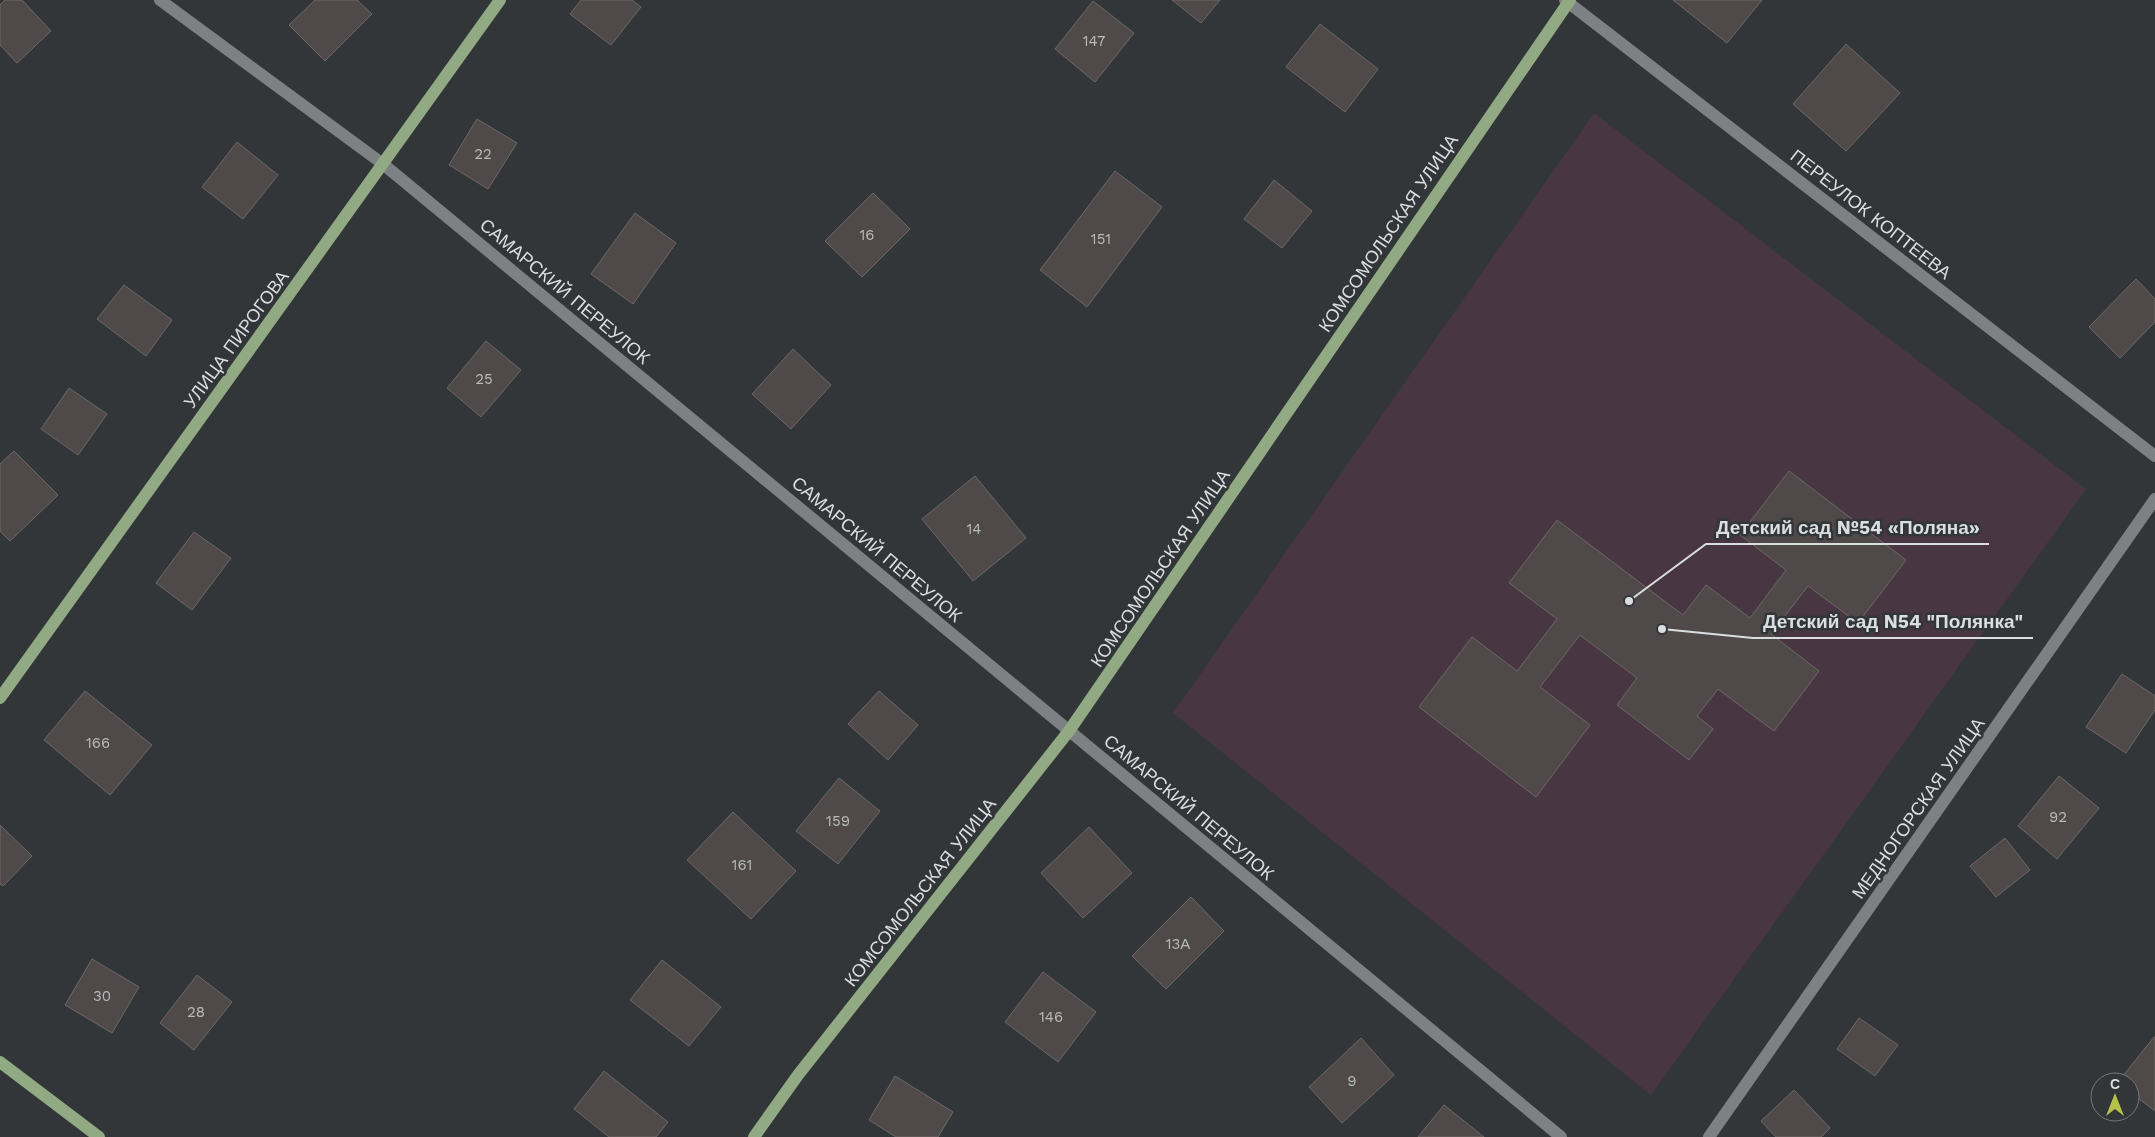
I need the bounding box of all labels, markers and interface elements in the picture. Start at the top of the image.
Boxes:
house number: 147 [1083,32,1105,50]
street label: КОМСОМОЛЬСКАЯ УЛИЦА [1314,130,1462,336]
house number: 22 [474,145,492,163]
street label: ПЕРЕУЛОК КОПТЕЕВА [1787,145,1955,283]
street label: САМАРСКИЙ ПЕРЕУЛОК [476,214,654,368]
house number: 16 [860,226,874,244]
house number: 151 [1091,230,1111,248]
street label: УЛИЦА ПИРОГОВА [179,266,293,412]
house number: 25 [475,370,493,388]
street label: КОМСОМОЛЬСКАЯ УЛИЦА [1086,465,1234,671]
street label: САМАРСКИЙ ПЕРЕУЛОК [788,472,966,626]
callout: Детский сад №54 «Поляна» [1706,510,1989,544]
text: Детский сад №54 «Поляна» [1716,516,1980,539]
house number: 14 [966,520,982,538]
callout: Детский сад N54 "Полянка" [1753,604,2033,638]
text: Детский сад N54 "Полянка" [1763,610,2023,633]
street label: МЕДНОГОРСКАЯ УЛИЦА [1847,713,1989,903]
street label: САМАРСКИЙ ПЕРЕУЛОК [1100,730,1278,884]
house number: 166 [86,734,110,752]
street label: КОМСОМОЛЬСКАЯ УЛИЦА [840,794,1000,990]
house number: 92 [2049,808,2067,826]
house number: 159 [826,812,850,830]
house number: 161 [732,856,752,874]
house number: 13А [1166,935,1190,953]
house number: 30 [93,987,111,1005]
house number: 28 [187,1003,205,1021]
house number: 146 [1039,1008,1063,1026]
house number: 9 [1347,1072,1357,1090]
north arrow [2090,1072,2140,1122]
text: С [2110,1076,2120,1092]

